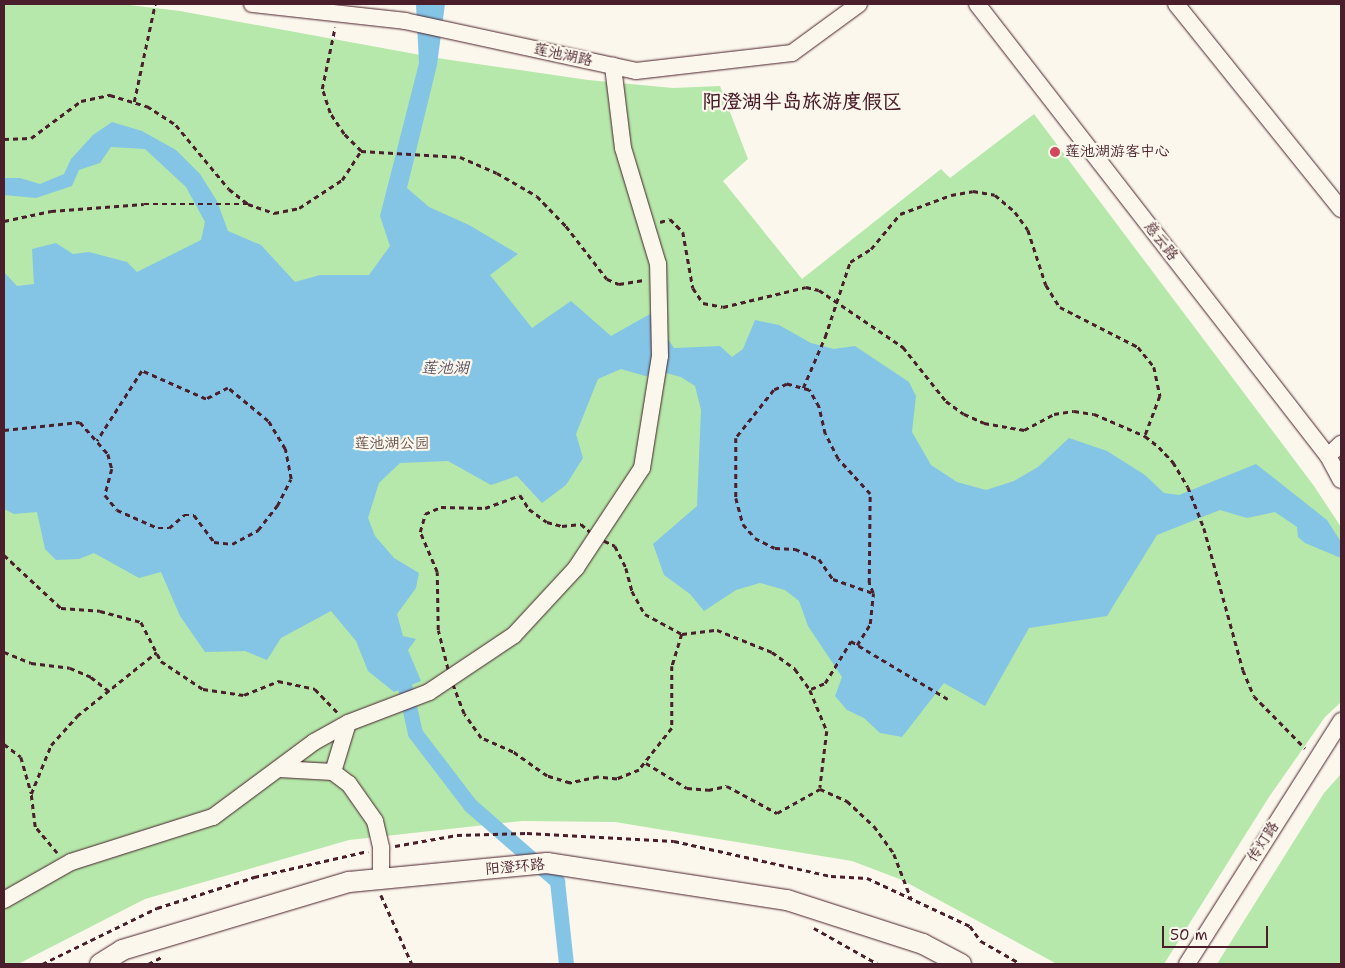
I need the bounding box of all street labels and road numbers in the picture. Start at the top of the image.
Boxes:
street label: 莲池湖路 [532,40,594,70]
street label: 慈云路 [1140,218,1182,264]
street label: 传灯路 [1243,818,1283,866]
street label: 阳澄环路 [484,855,546,879]

